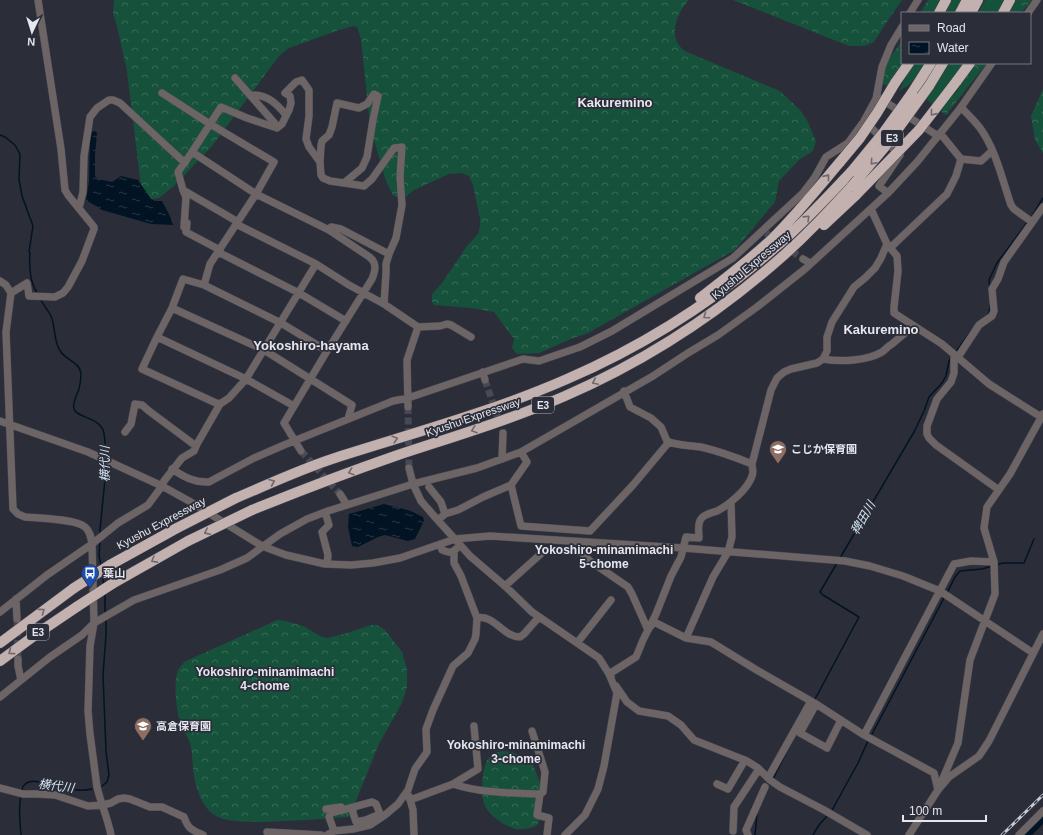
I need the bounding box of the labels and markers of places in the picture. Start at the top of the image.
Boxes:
school or university icon: こじか保育園 [768,439,788,464]
place label: こじか保育園 [791,443,857,455]
bus stop icon: 葉山 [80,563,100,588]
place label: 葉山 [103,567,125,579]
school or university icon: 高倉保育園 [133,716,153,741]
place label: 高倉保育園 [156,720,211,732]

